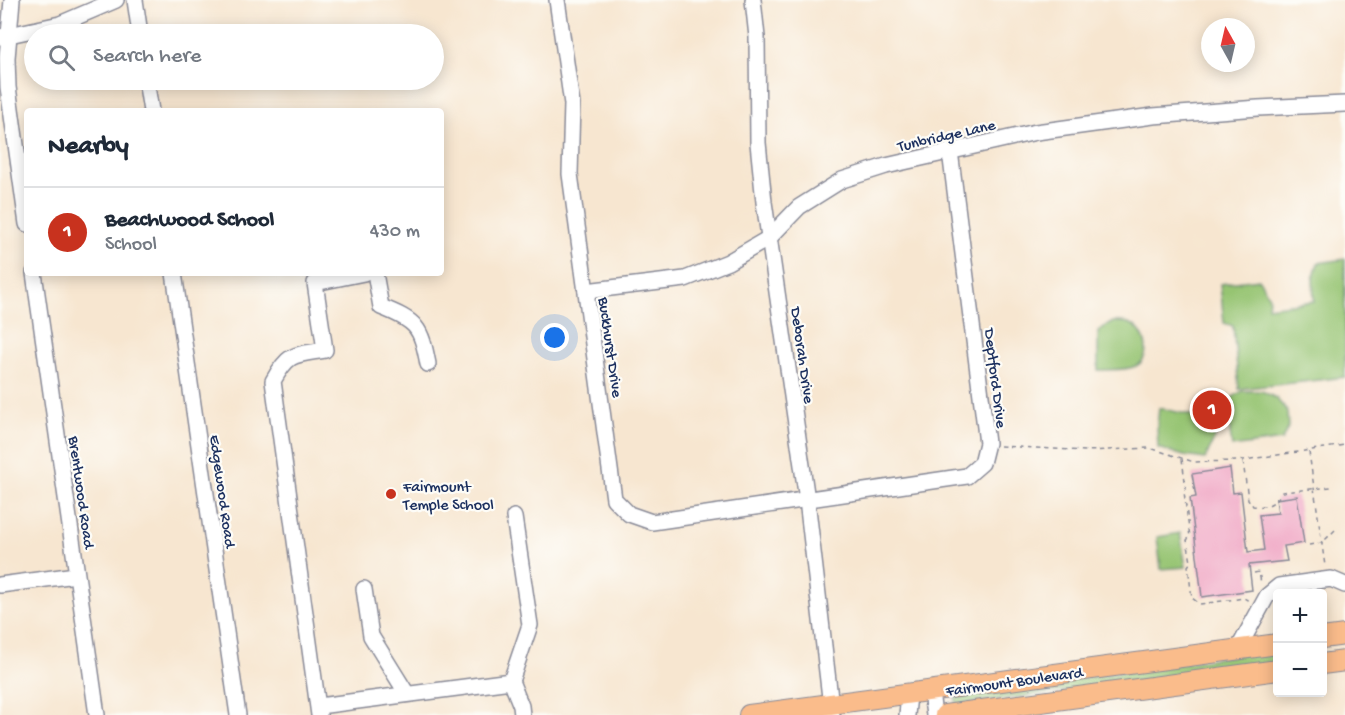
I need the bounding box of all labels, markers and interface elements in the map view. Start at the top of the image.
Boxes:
north arrow [1201,18,1255,72]
search box [24,24,444,90]
icon: search [45,41,78,74]
text: Search here [93,44,201,70]
street label: Tunbridge Lane [895,117,998,158]
text: Nearby [48,132,129,163]
text: Beachwood School [105,208,274,234]
text: 1 [63,221,72,244]
text: 430 m [370,221,420,244]
text: School [105,234,157,257]
street label: Buckhurst Drive [592,295,625,400]
street label: Deborah Drive [784,305,817,406]
your location [540,323,569,352]
street label: Deptford Drive [978,327,1009,430]
pin: 1 [1192,388,1232,432]
street label: Brentwood Road [62,434,97,552]
street label: Edgewood Road [203,434,238,551]
place label: Fairmount Temple School [402,479,494,516]
marker: Fairmount Temple School [384,487,398,501]
map controls [1273,589,1327,697]
button: + [1273,589,1327,643]
button: − [1273,643,1327,697]
street label: Fairmount Boulevard [944,664,1086,703]

